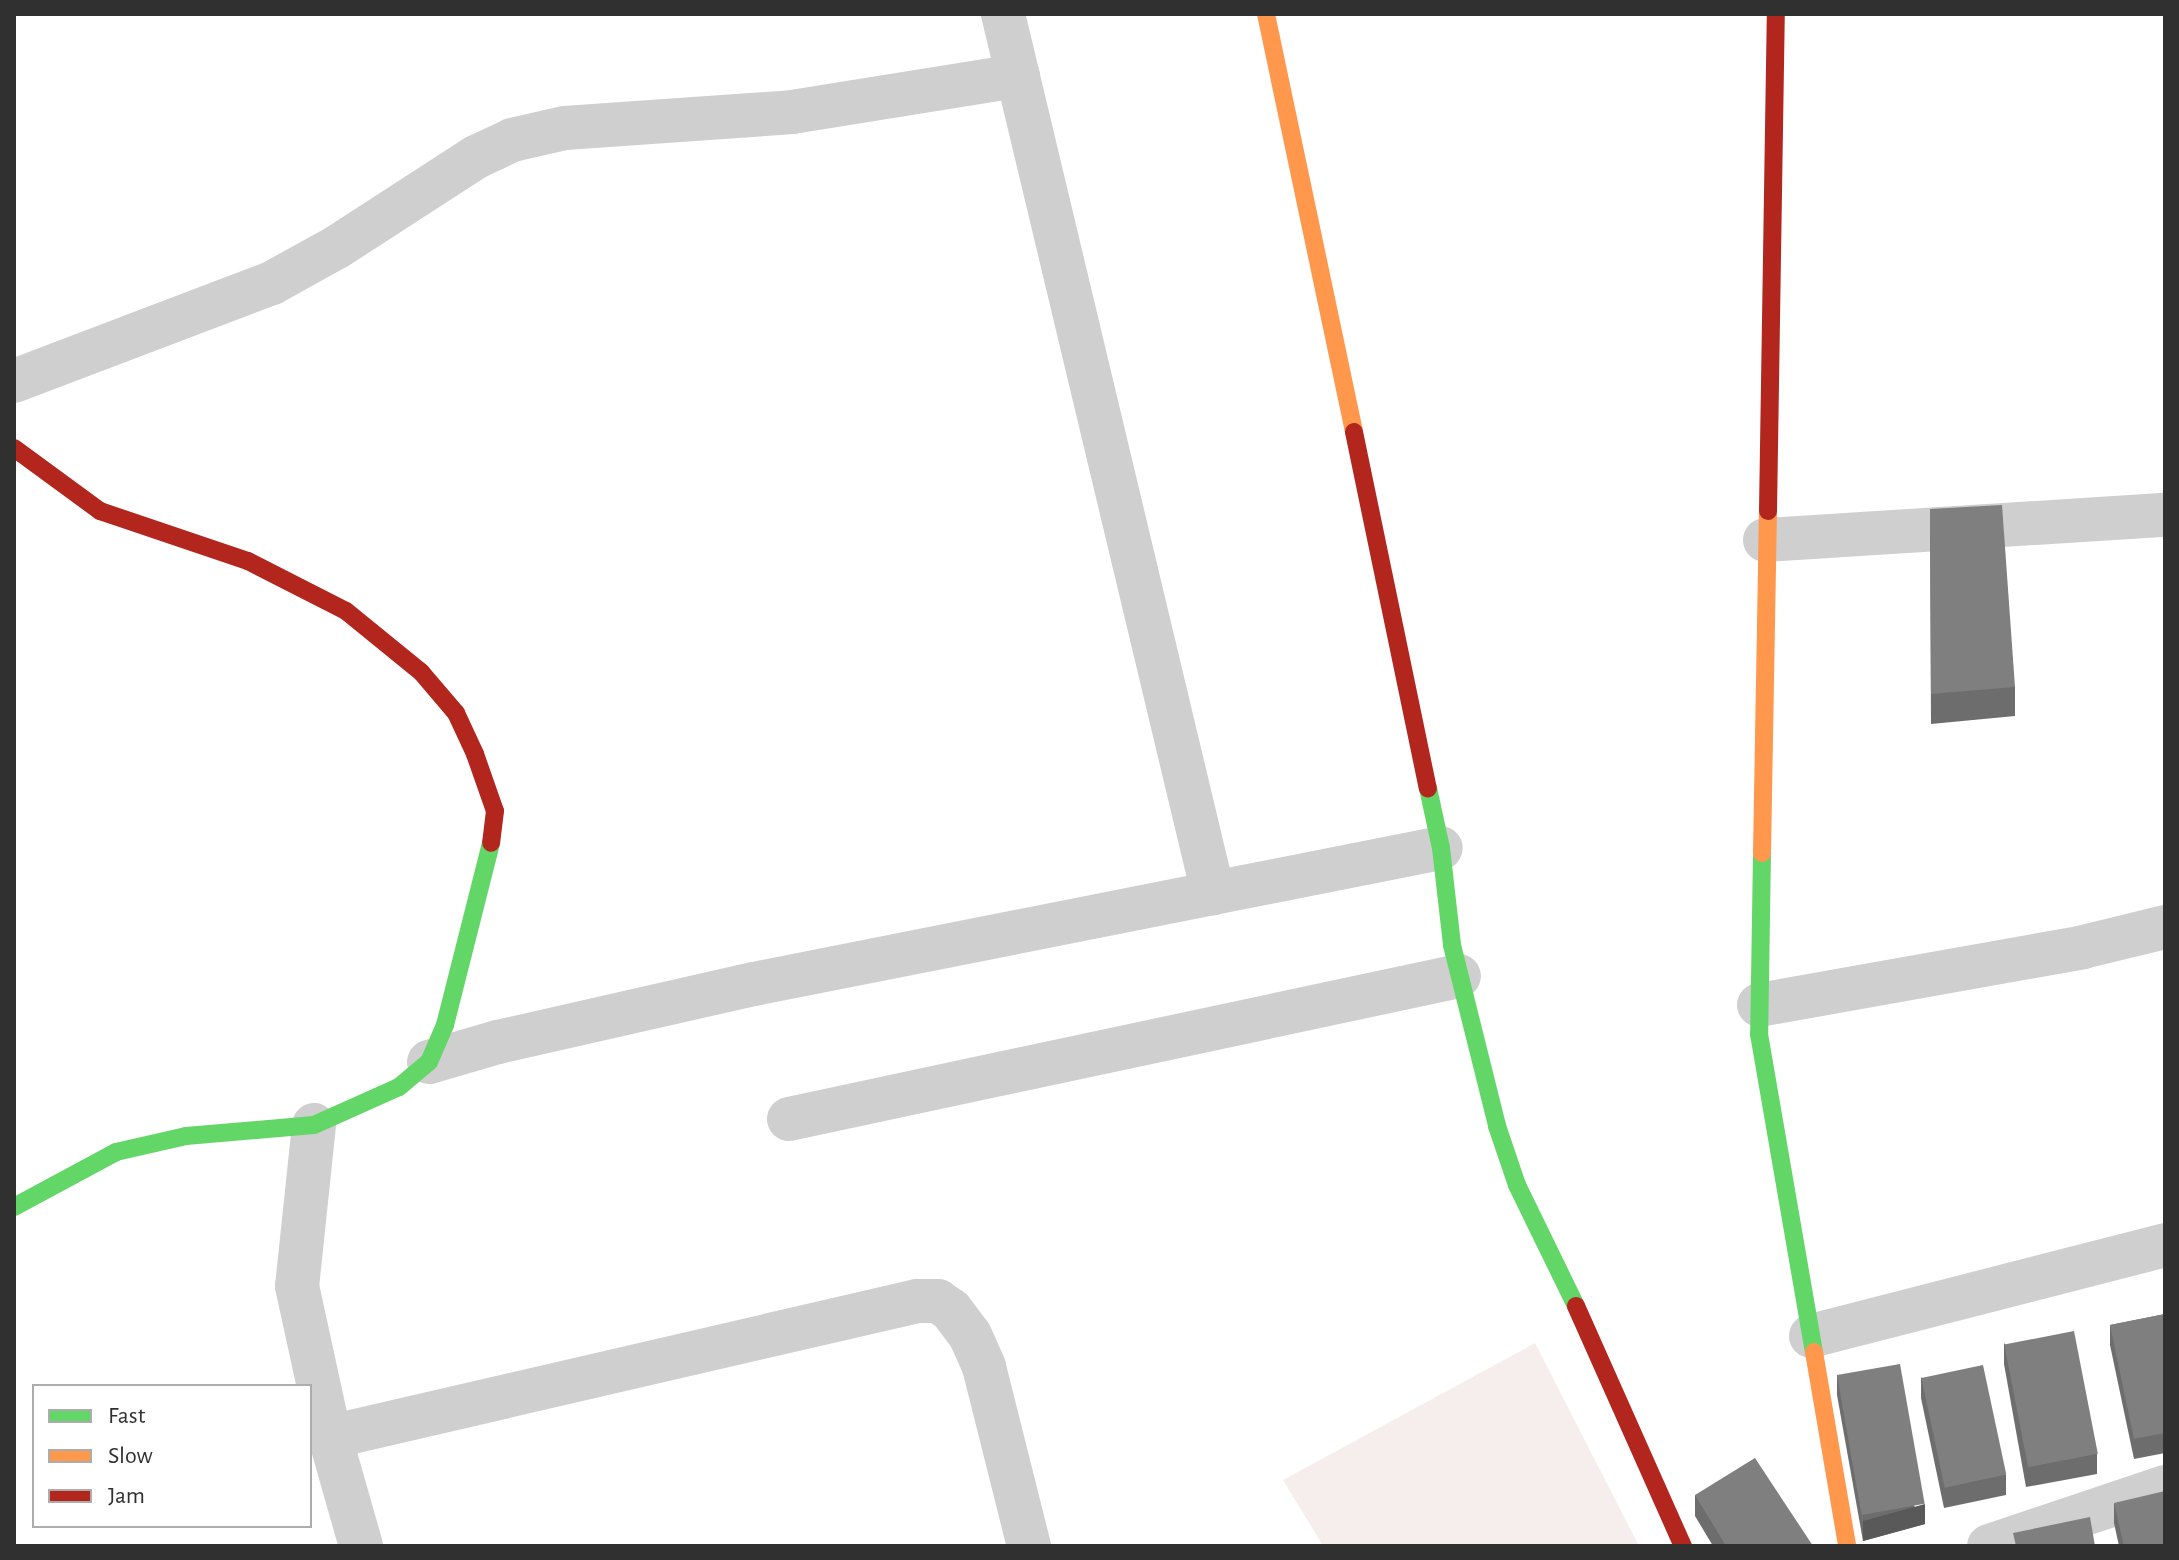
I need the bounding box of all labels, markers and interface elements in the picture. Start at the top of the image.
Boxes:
legend [32,1384,312,1528]
text: Fast [108,1404,145,1428]
text: Slow [108,1444,153,1468]
text: Jam [108,1484,145,1508]

